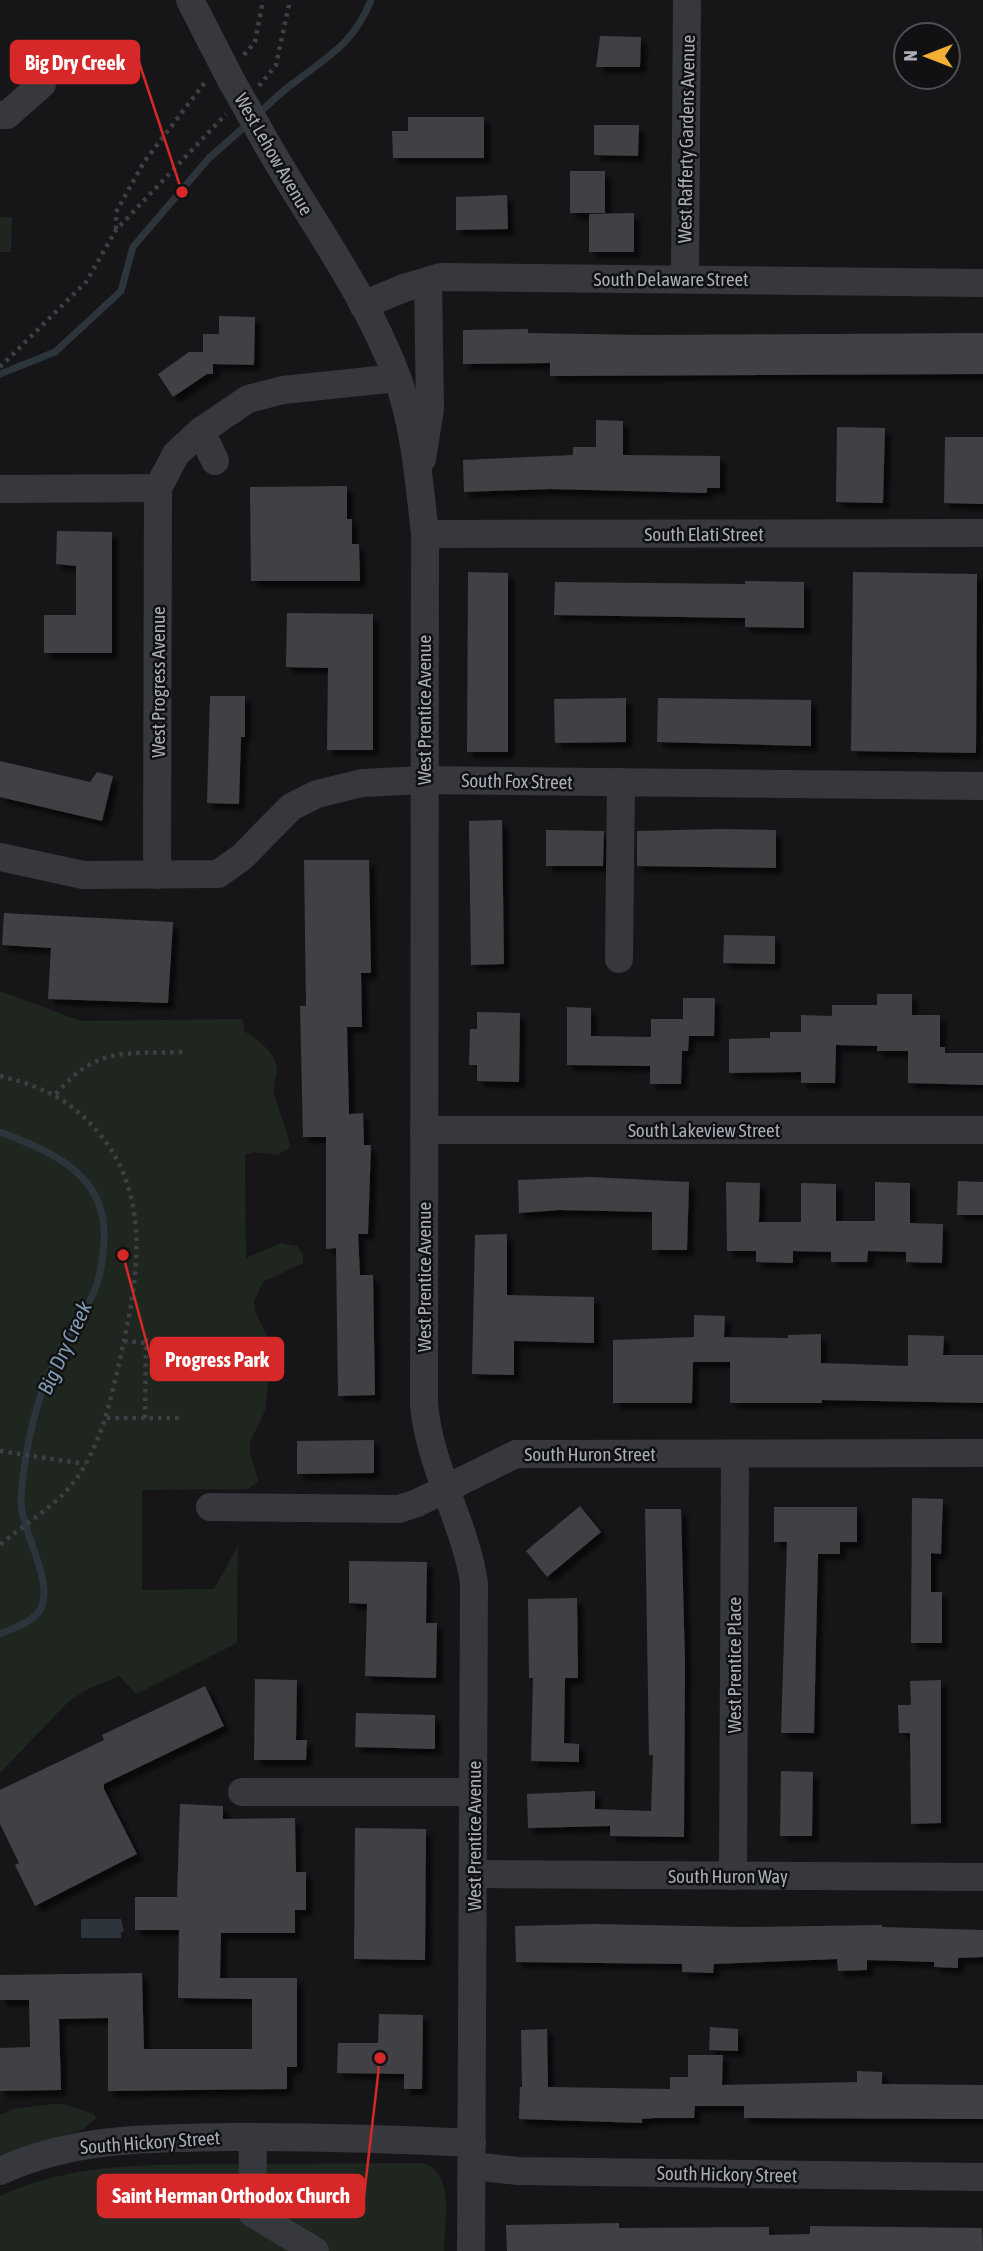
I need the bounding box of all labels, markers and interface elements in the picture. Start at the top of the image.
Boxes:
north arrow [892,21,962,91]
street label: West Rafferty Gardens Avenue [673,35,699,243]
callout: Big Dry Creek [11,41,139,83]
text: Big Dry Creek [25,50,126,74]
text: N [899,50,921,62]
street label: West Lehow Avenue [230,89,318,219]
street label: South Delaware Street [593,268,749,290]
street label: South Elati Street [644,523,764,545]
street label: West Progress Avenue [147,606,169,758]
street label: West Prentice Avenue [413,635,435,785]
street label: South Fox Street [461,769,573,793]
street label: South Lakeview Street [628,1119,780,1141]
street label: West Prentice Avenue [413,1202,435,1352]
water label: Big Dry Creek [32,1297,96,1398]
callout: Progress Park [151,1338,283,1380]
text: Progress Park [165,1347,270,1371]
street label: South Huron Street [524,1443,656,1465]
street label: West Prentice Place [723,1597,745,1733]
street label: West Prentice Avenue [463,1761,485,1911]
street label: South Huron Way [668,1865,788,1887]
street label: South Hickory Street [79,2126,221,2158]
street label: South Hickory Street [657,2162,797,2186]
callout: Saint Herman Orthodox Church [98,2175,364,2217]
text: Saint Herman Orthodox Church [112,2183,350,2207]

